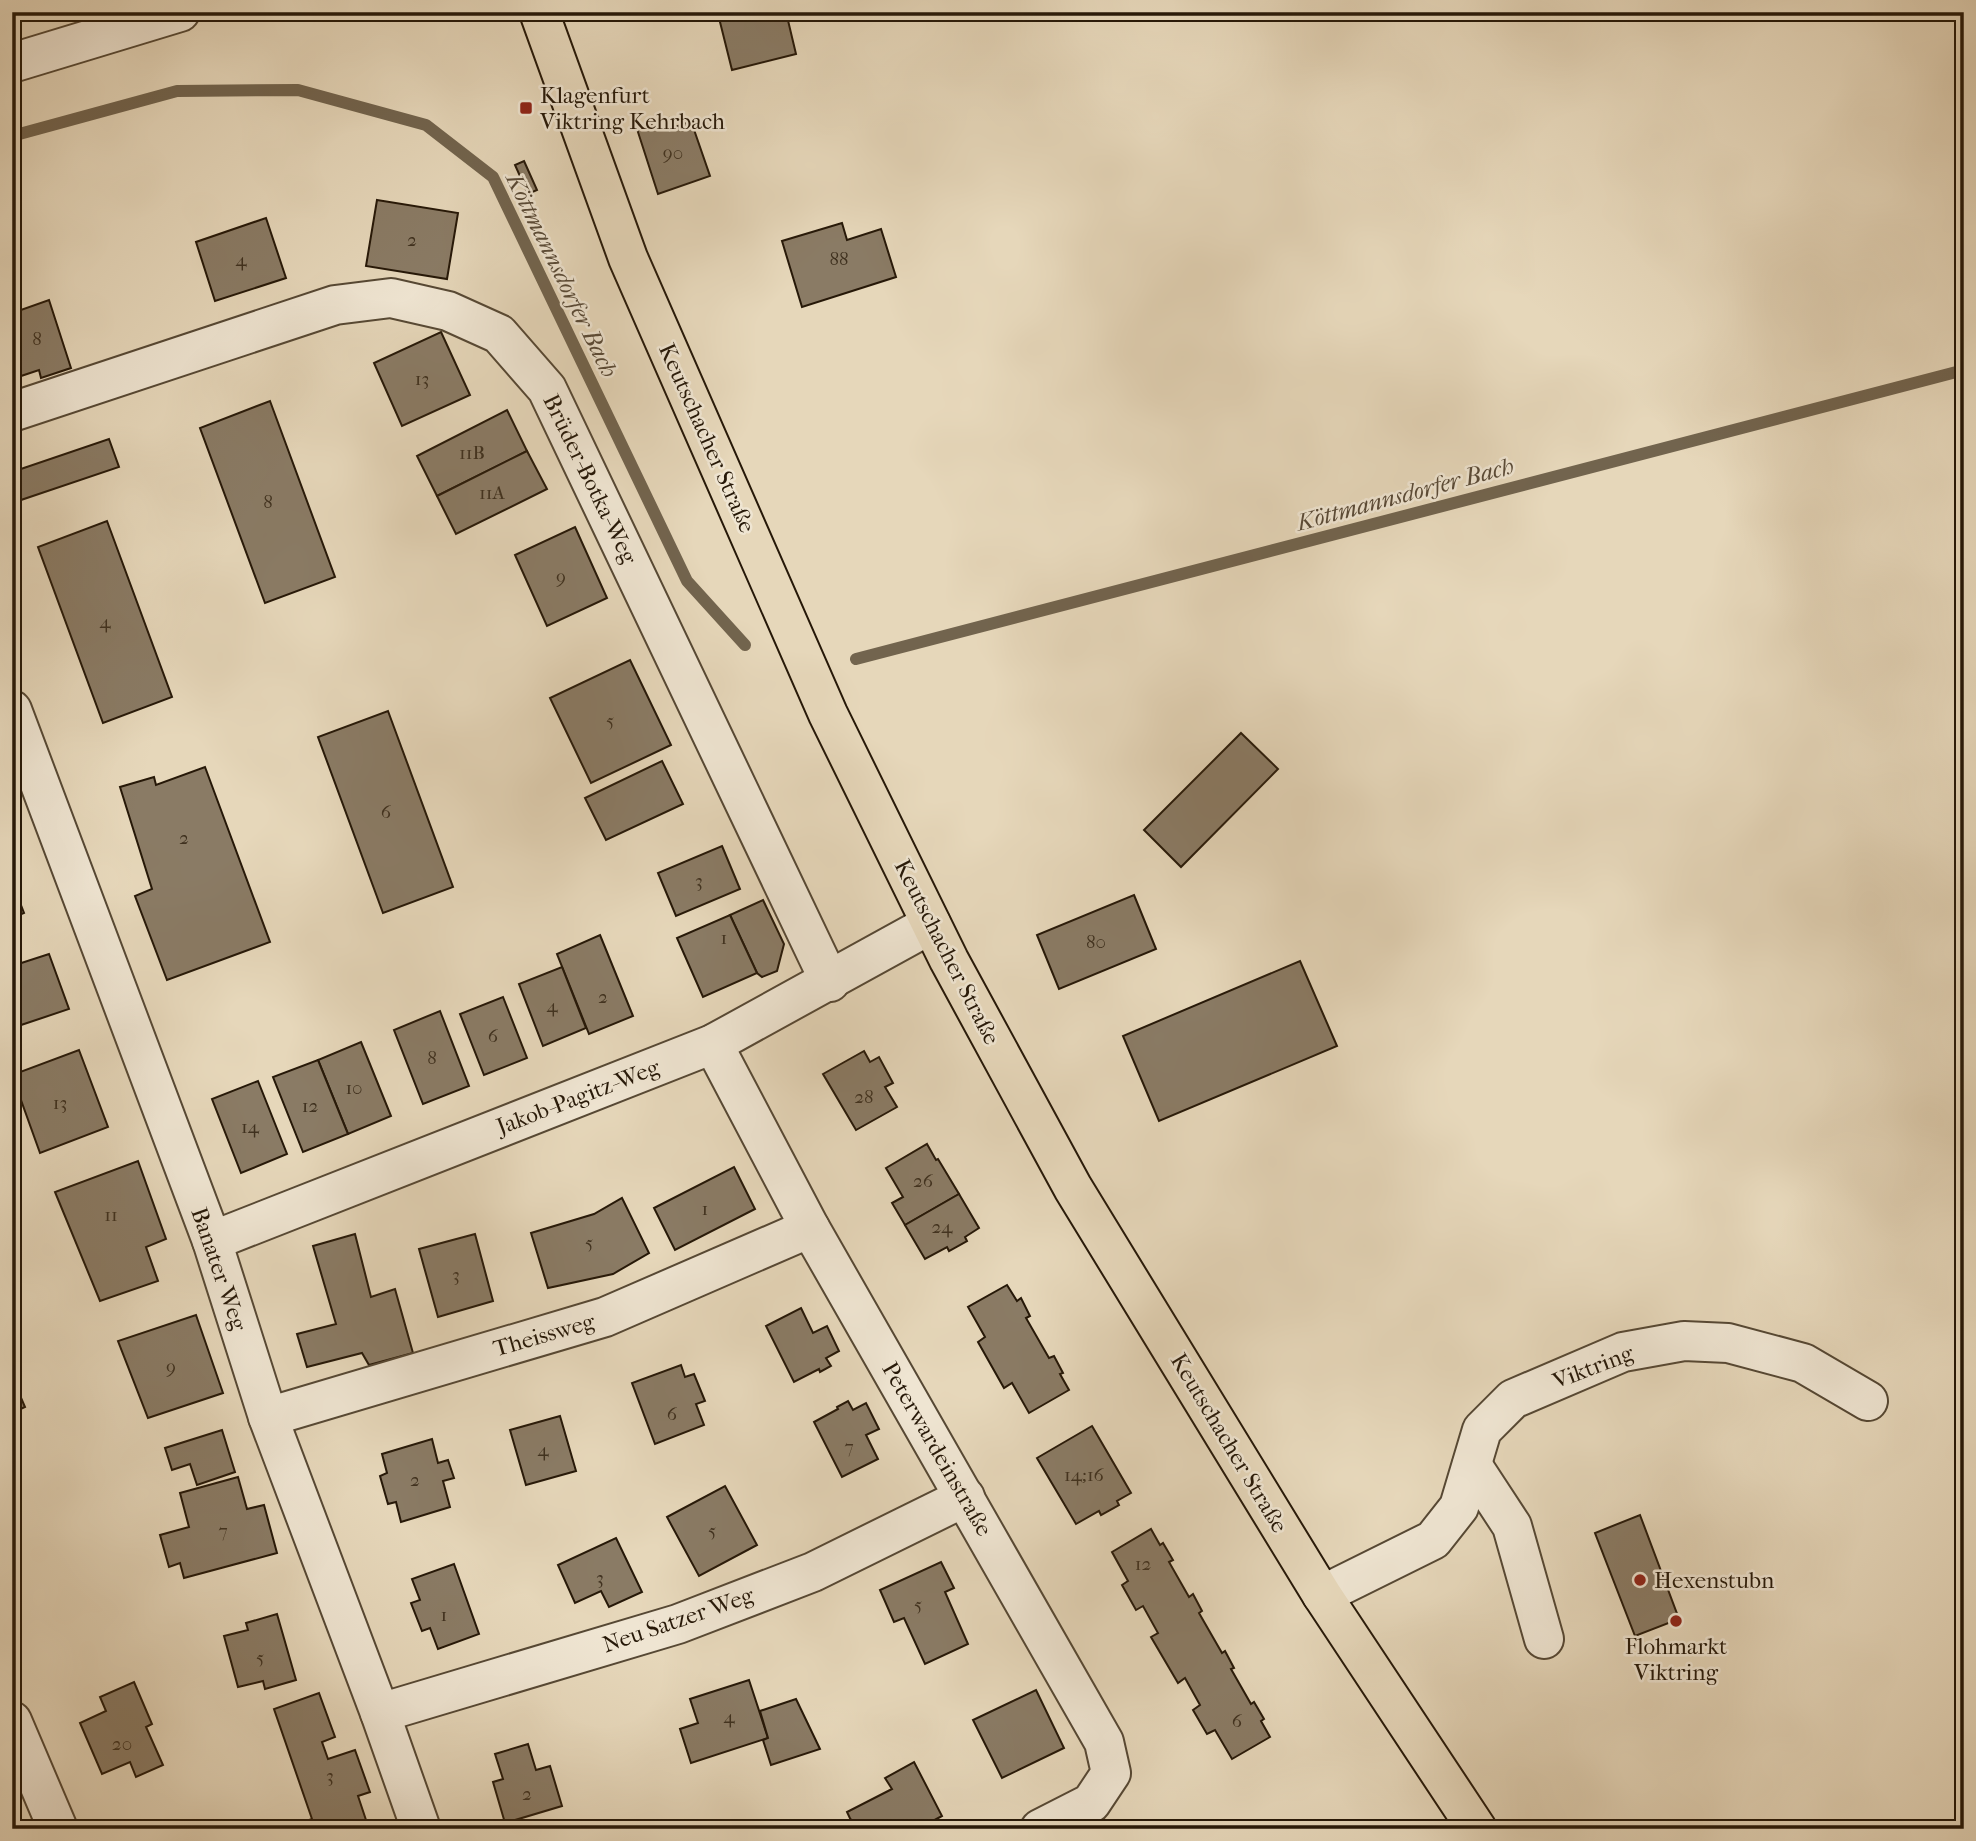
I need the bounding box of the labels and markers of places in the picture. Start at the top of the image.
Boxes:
place label: Klagenfurt Viktring Kehrbach [539,82,725,135]
marker: Klagenfurt Viktring Kehrbach [518,100,534,116]
place label: Hexenstubn [1654,1567,1775,1594]
marker: Hexenstubn [1632,1572,1648,1588]
marker: Flohmarkt Viktring [1668,1613,1684,1629]
place label: Flohmarkt Viktring [1625,1633,1727,1686]

